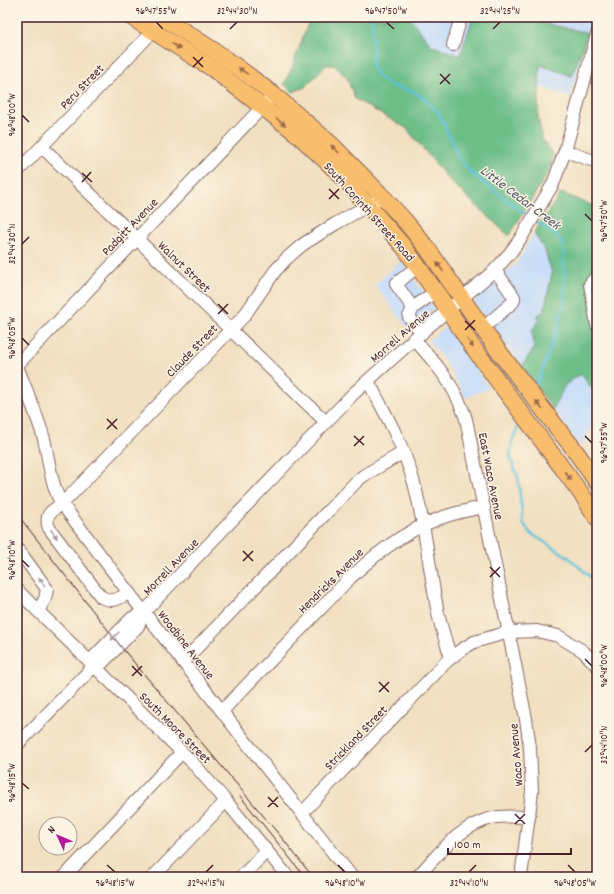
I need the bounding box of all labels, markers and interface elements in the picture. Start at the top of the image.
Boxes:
text: 96°47'55"W [135,5,177,19]
text: 32°44'30"N [217,5,257,19]
text: 96°47'50"W [365,5,407,19]
text: 32°44'25"N [480,5,520,19]
one-way arrow [170,42,182,49]
street label: Peru Street [56,61,109,115]
one-way arrow [238,67,248,75]
text: 96°48'00"W [6,93,20,137]
one-way arrow [276,117,286,125]
one-way arrow [330,144,341,153]
street label: South Corinth Street Road [318,158,418,267]
water label: Little Cedar Creek [475,162,565,236]
street label: Padgitt Avenue [98,194,164,261]
text: 96°47'50"W [598,200,612,242]
text: 32°44'30"N [6,224,20,264]
street label: Walnut Street [152,237,214,298]
one-way arrow [436,261,444,272]
street label: Morrell Avenue [367,305,435,368]
text: 96°48'05"W [6,317,20,359]
street label: Claude Street [162,321,223,383]
one-way arrow [466,338,474,348]
one-way arrow [535,400,544,411]
text: 96°47'55"W [598,422,612,464]
street label: East Waco Avenue [472,431,507,522]
one-way arrow [564,470,572,481]
one-way arrow [50,528,58,539]
street label: Morrell Avenue [139,535,204,601]
text: 96°48'10"W [6,540,20,580]
street label: Hendricks Avenue [295,544,369,619]
one-way arrow [38,577,46,587]
street label: Woodbine Avenue [152,607,218,684]
one-way arrow [110,631,120,641]
text: 96°48'00"W [598,644,612,688]
street label: South Moore Street [134,688,215,769]
street label: Strickland Street [321,702,393,776]
street label: Waco Avenue [505,722,530,787]
text: 32°44'10"N [598,726,612,764]
text: 96°48'15"W [6,763,20,802]
north arrow [38,816,78,856]
text: N [45,823,60,838]
scale bar [448,830,571,856]
text: 100 m [454,837,481,854]
text: 96°48'15"W [96,877,135,891]
text: 32°44'15"N [187,877,225,891]
text: 96°48'10"W [325,877,365,891]
text: 32°44'10"N [450,877,488,891]
text: 96°48'05"W [554,877,596,891]

